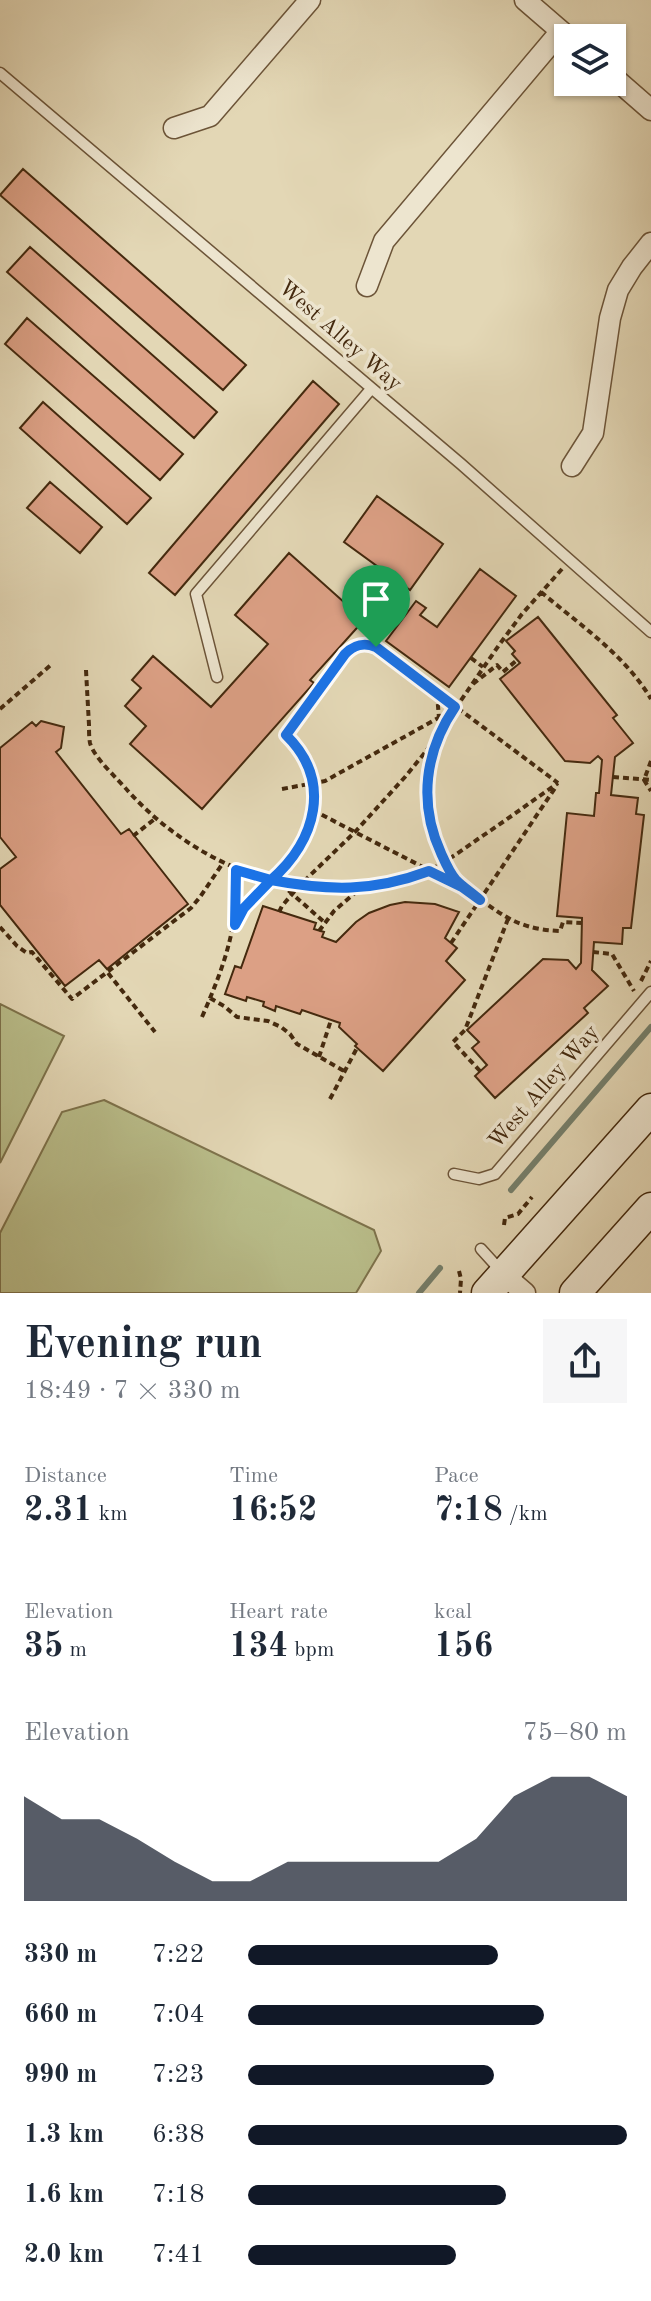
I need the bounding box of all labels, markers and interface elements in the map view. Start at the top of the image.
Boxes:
map controls [554,24,626,96]
button: layers [554,24,626,96]
street label: West Alley Way [274,277,406,396]
pin [342,565,410,647]
icon: arrive [354,577,398,621]
street label: West Alley Way [485,1021,604,1153]
button: share [543,1319,627,1403]
text: Evening run [24,1323,262,1367]
text: 18:49 · 7 × 330 m [24,1378,241,1404]
text: Distance [24,1465,107,1487]
text: Time [229,1465,278,1487]
text: Pace [434,1465,479,1487]
text: 2.31 [24,1494,93,1528]
text: 16:52 [229,1494,317,1528]
text: 7:18 [434,1494,503,1528]
text: km [93,1503,128,1525]
text: /km [503,1503,548,1525]
text: Elevation [24,1601,114,1623]
text: Heart rate [229,1601,328,1623]
text: kcal [434,1601,472,1623]
text: 35 [24,1630,63,1664]
text: 134 [229,1630,288,1664]
text: 156 [434,1630,493,1664]
text: m [63,1639,87,1661]
text: bpm [288,1639,334,1661]
text: Elevation [24,1720,130,1746]
text: 75–80 m [523,1720,627,1746]
text: 330 m [24,1942,97,1968]
text: 7:22 [152,1942,205,1968]
text: 660 m [24,2002,97,2028]
text: 7:04 [152,2002,205,2028]
text: 990 m [24,2062,97,2088]
text: 7:23 [152,2062,205,2088]
text: 1.3 km [24,2122,104,2148]
text: 6:38 [152,2122,205,2148]
text: 1.6 km [24,2182,104,2208]
text: 7:18 [152,2182,205,2208]
text: 2.0 km [24,2242,104,2268]
text: 7:41 [152,2242,205,2268]

